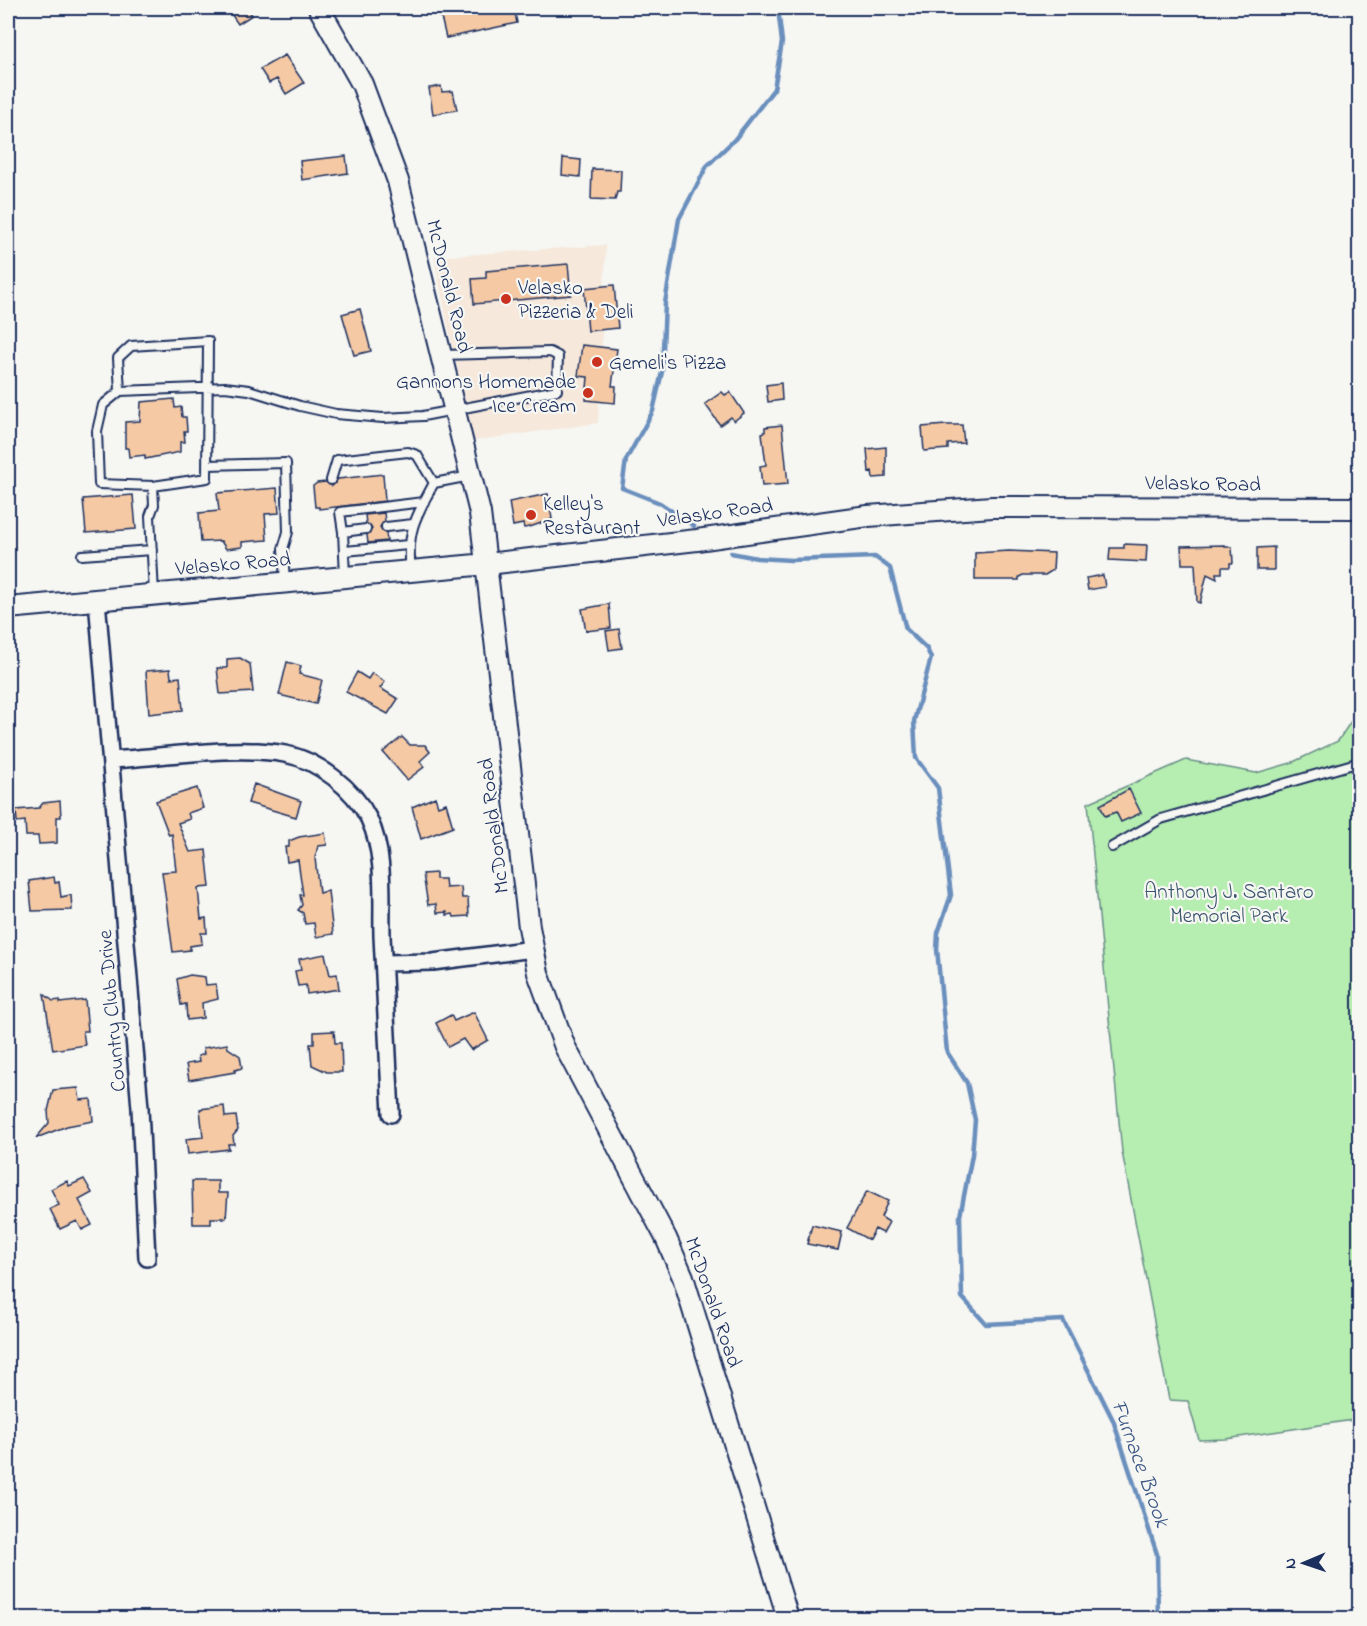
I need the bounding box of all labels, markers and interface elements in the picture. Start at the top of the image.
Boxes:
street label: McDonald Road [417,217,479,356]
place label: Velasko Pizzeria & Deli [517,274,634,328]
marker: Velasko Pizzeria & Deli [499,292,513,306]
place label: Gemeli's Pizza [609,349,726,379]
marker: Gemeli's Pizza [590,355,604,369]
place label: Gannons Homemade Ice Cream [396,368,577,422]
marker: Gannons Homemade Ice Cream [581,386,595,400]
street label: Velasko Road [1144,469,1261,501]
place label: Kelley's Restaurant [543,490,640,544]
street label: Velasko Road [655,491,775,537]
marker: Kelley's Restaurant [524,508,538,522]
street label: Velasko Road [173,545,292,585]
street label: McDonald Road [472,756,518,895]
park label: Anthony J. Santaro Memorial Park [1144,878,1314,932]
street label: Country Club Drive [91,928,137,1093]
street label: McDonald Road [676,1233,749,1372]
water label: Furnace Brook [1101,1396,1177,1533]
north arrow [1274,1533,1334,1593]
text: N [1279,1557,1303,1569]

